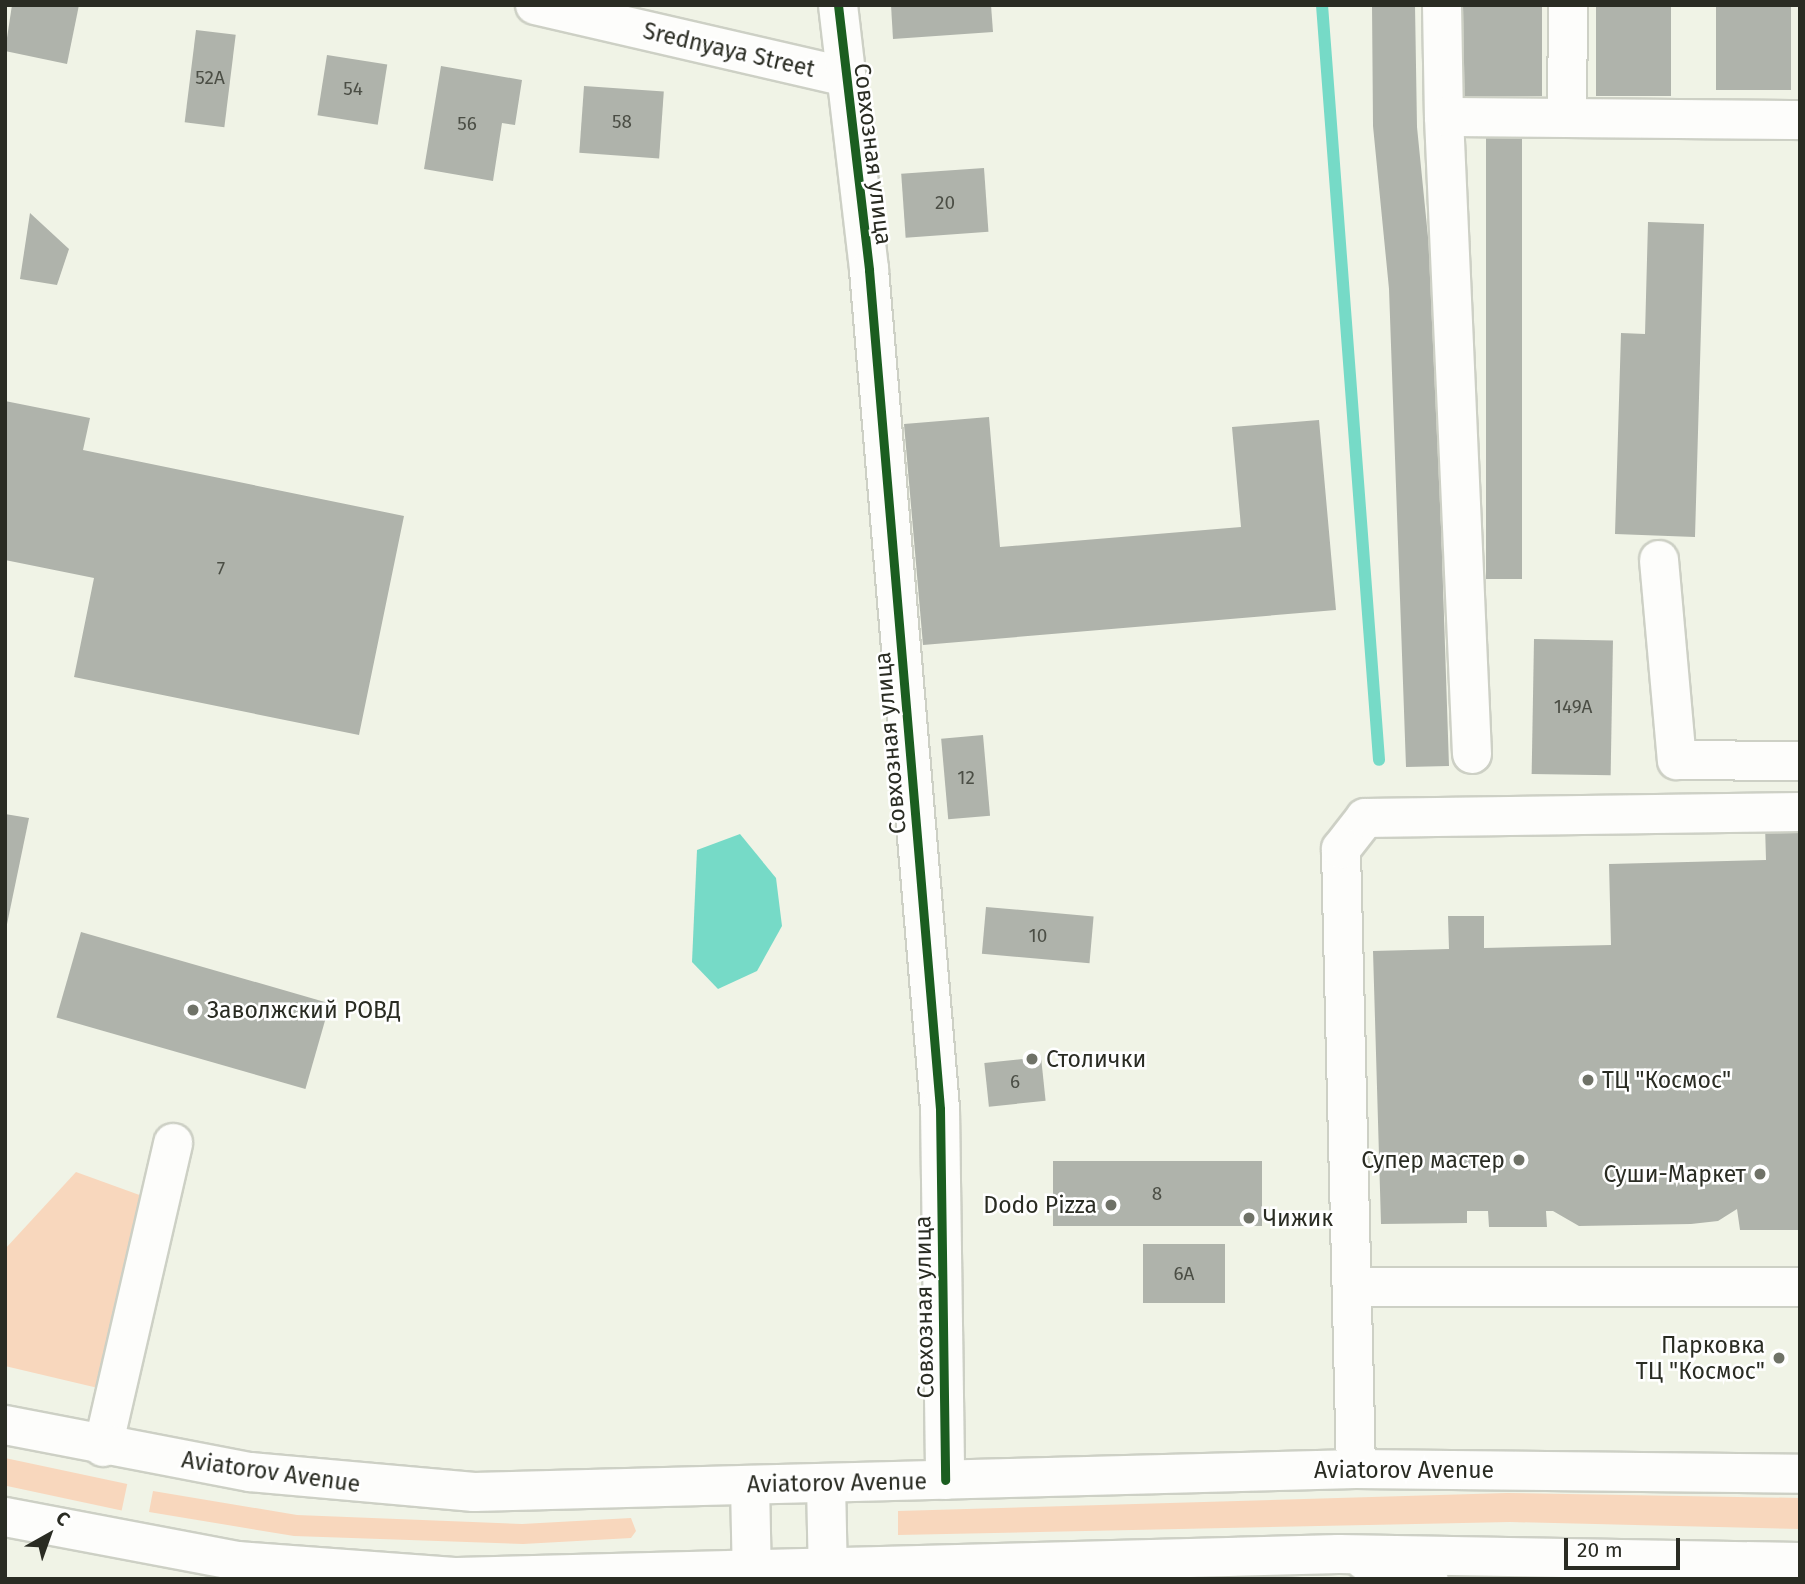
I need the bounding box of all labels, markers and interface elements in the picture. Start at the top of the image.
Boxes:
street label: Srednyaya Street [640,17,818,83]
street label: Совхозная улица [848,62,898,246]
house number: 52А [195,67,225,89]
house number: 54 [343,78,363,100]
house number: 58 [612,111,632,133]
house number: 56 [457,113,477,135]
house number: 20 [935,192,955,214]
house number: 7 [217,558,225,580]
street label: Совхозная улица [868,651,912,835]
house number: 149А [1554,696,1592,718]
house number: 12 [957,767,975,789]
house number: 10 [1029,925,1047,947]
place label: Заволжский РОВД [207,996,401,1024]
marker: Заволжский РОВД [185,1002,201,1018]
place label: Столички [1046,1045,1146,1073]
marker: Столички [1024,1051,1040,1067]
place label: ТЦ "Космос" [1602,1066,1731,1094]
house number: 6 [1010,1071,1020,1093]
marker: ТЦ "Космос" [1580,1072,1596,1088]
place label: Супер мастер [1361,1146,1505,1174]
marker: Супер мастер [1511,1152,1527,1168]
place label: Суши-Маркет [1603,1160,1746,1188]
marker: Суши-Маркет [1752,1166,1768,1182]
house number: 8 [1152,1183,1162,1205]
place label: Dodo Pizza [983,1191,1097,1219]
marker: Dodo Pizza [1103,1197,1119,1213]
place label: Чижик [1263,1204,1333,1232]
marker: Чижик [1241,1210,1257,1226]
street label: Совхозная улица [909,1215,939,1399]
house number: 6А [1173,1263,1195,1285]
place label: Парковка ТЦ "Космос" [1636,1331,1765,1385]
marker: Парковка ТЦ "Космос" [1771,1350,1787,1366]
street label: Aviatorov Avenue [180,1446,362,1498]
street label: Aviatorov Avenue [1314,1456,1494,1484]
street label: Aviatorov Avenue [747,1468,927,1498]
north arrow [14,1500,84,1570]
text: С [51,1506,74,1531]
scale bar [1567,1524,1682,1568]
text: 20 m [1577,1537,1623,1563]

